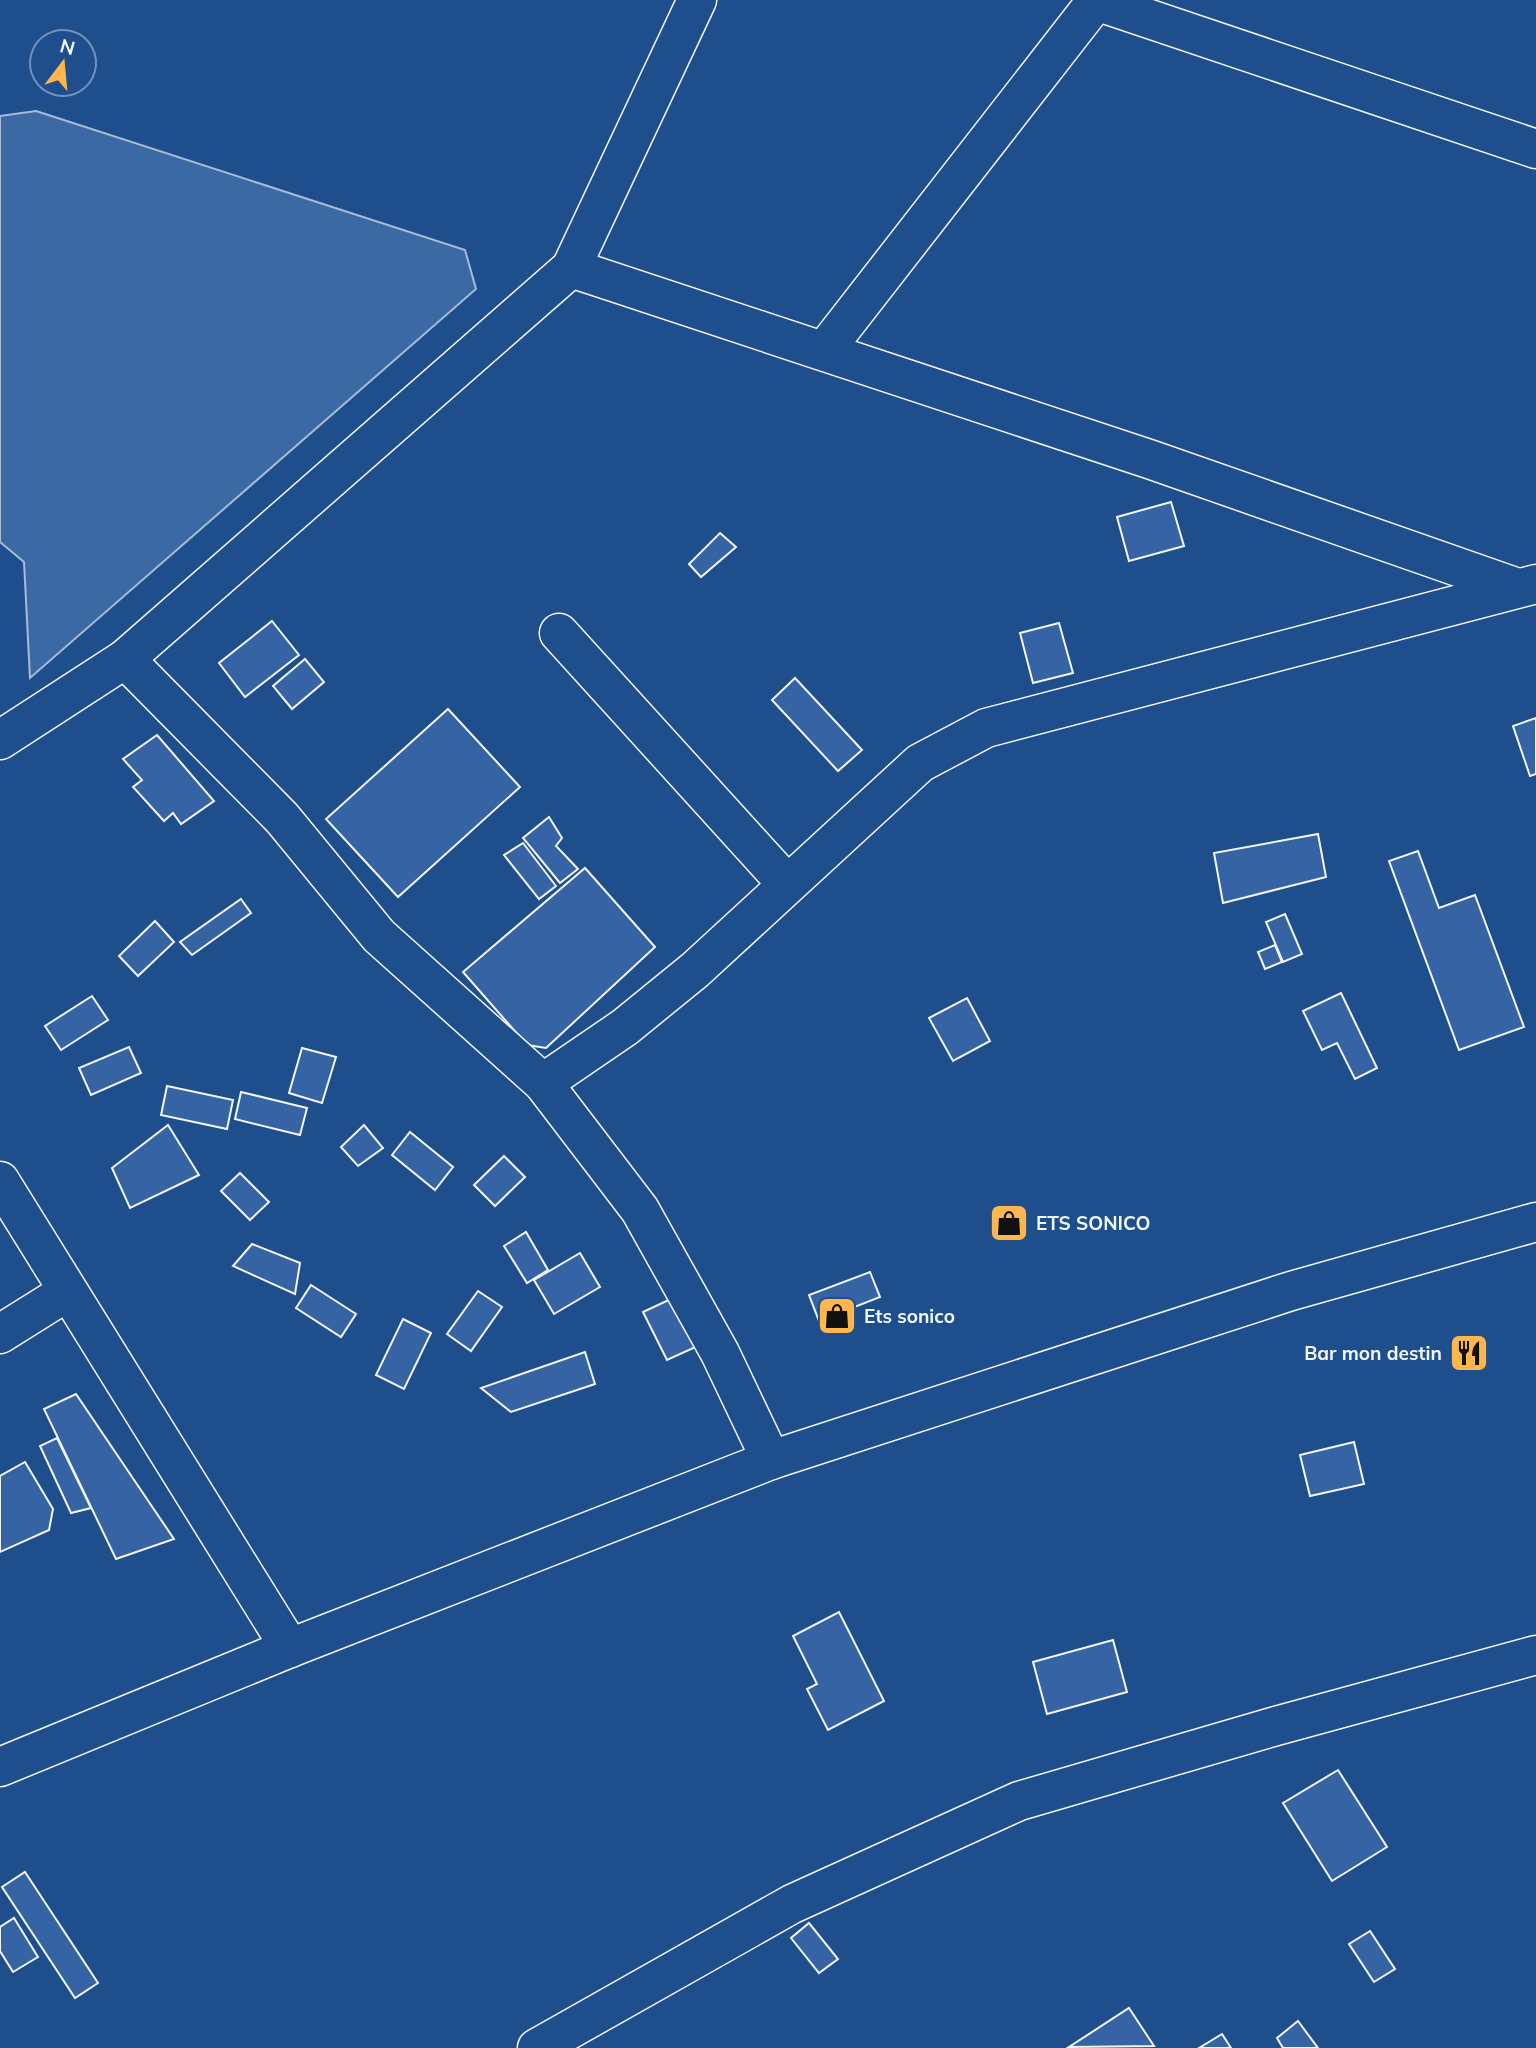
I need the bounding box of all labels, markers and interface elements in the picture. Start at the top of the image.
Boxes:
north arrow [28,28,98,98]
text: N [57,33,78,60]
shop icon: ETS SONICO [988,1202,1030,1244]
place label: ETS SONICO [1036,1211,1150,1235]
shop icon: Ets sonico [816,1295,858,1337]
place label: Ets sonico [864,1304,955,1328]
restaurant icon: Bar mon destin [1448,1332,1490,1374]
place label: Bar mon destin [1304,1341,1442,1365]

